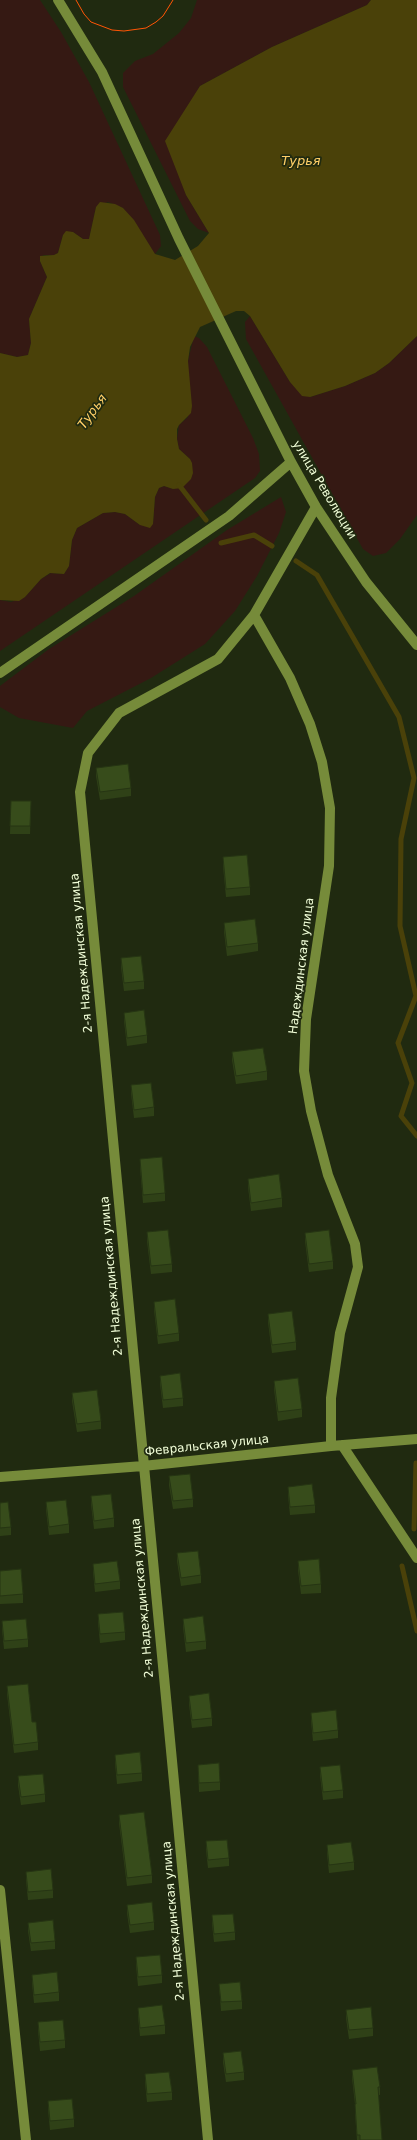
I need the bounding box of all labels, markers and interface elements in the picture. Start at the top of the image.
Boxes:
water label: Турья [281,154,321,170]
water label: Турья [75,391,111,433]
street label: улица Революции [289,438,359,542]
street label: 2-я Надеждинская улица [68,873,96,1033]
street label: Надеждинская улица [286,897,318,1035]
street label: 2-я Надеждинская улица [98,1196,126,1356]
street label: Февральская улица [144,1432,270,1460]
street label: 2-я Надеждинская улица [129,1518,157,1678]
street label: 2-я Надеждинская улица [160,1841,188,2001]

